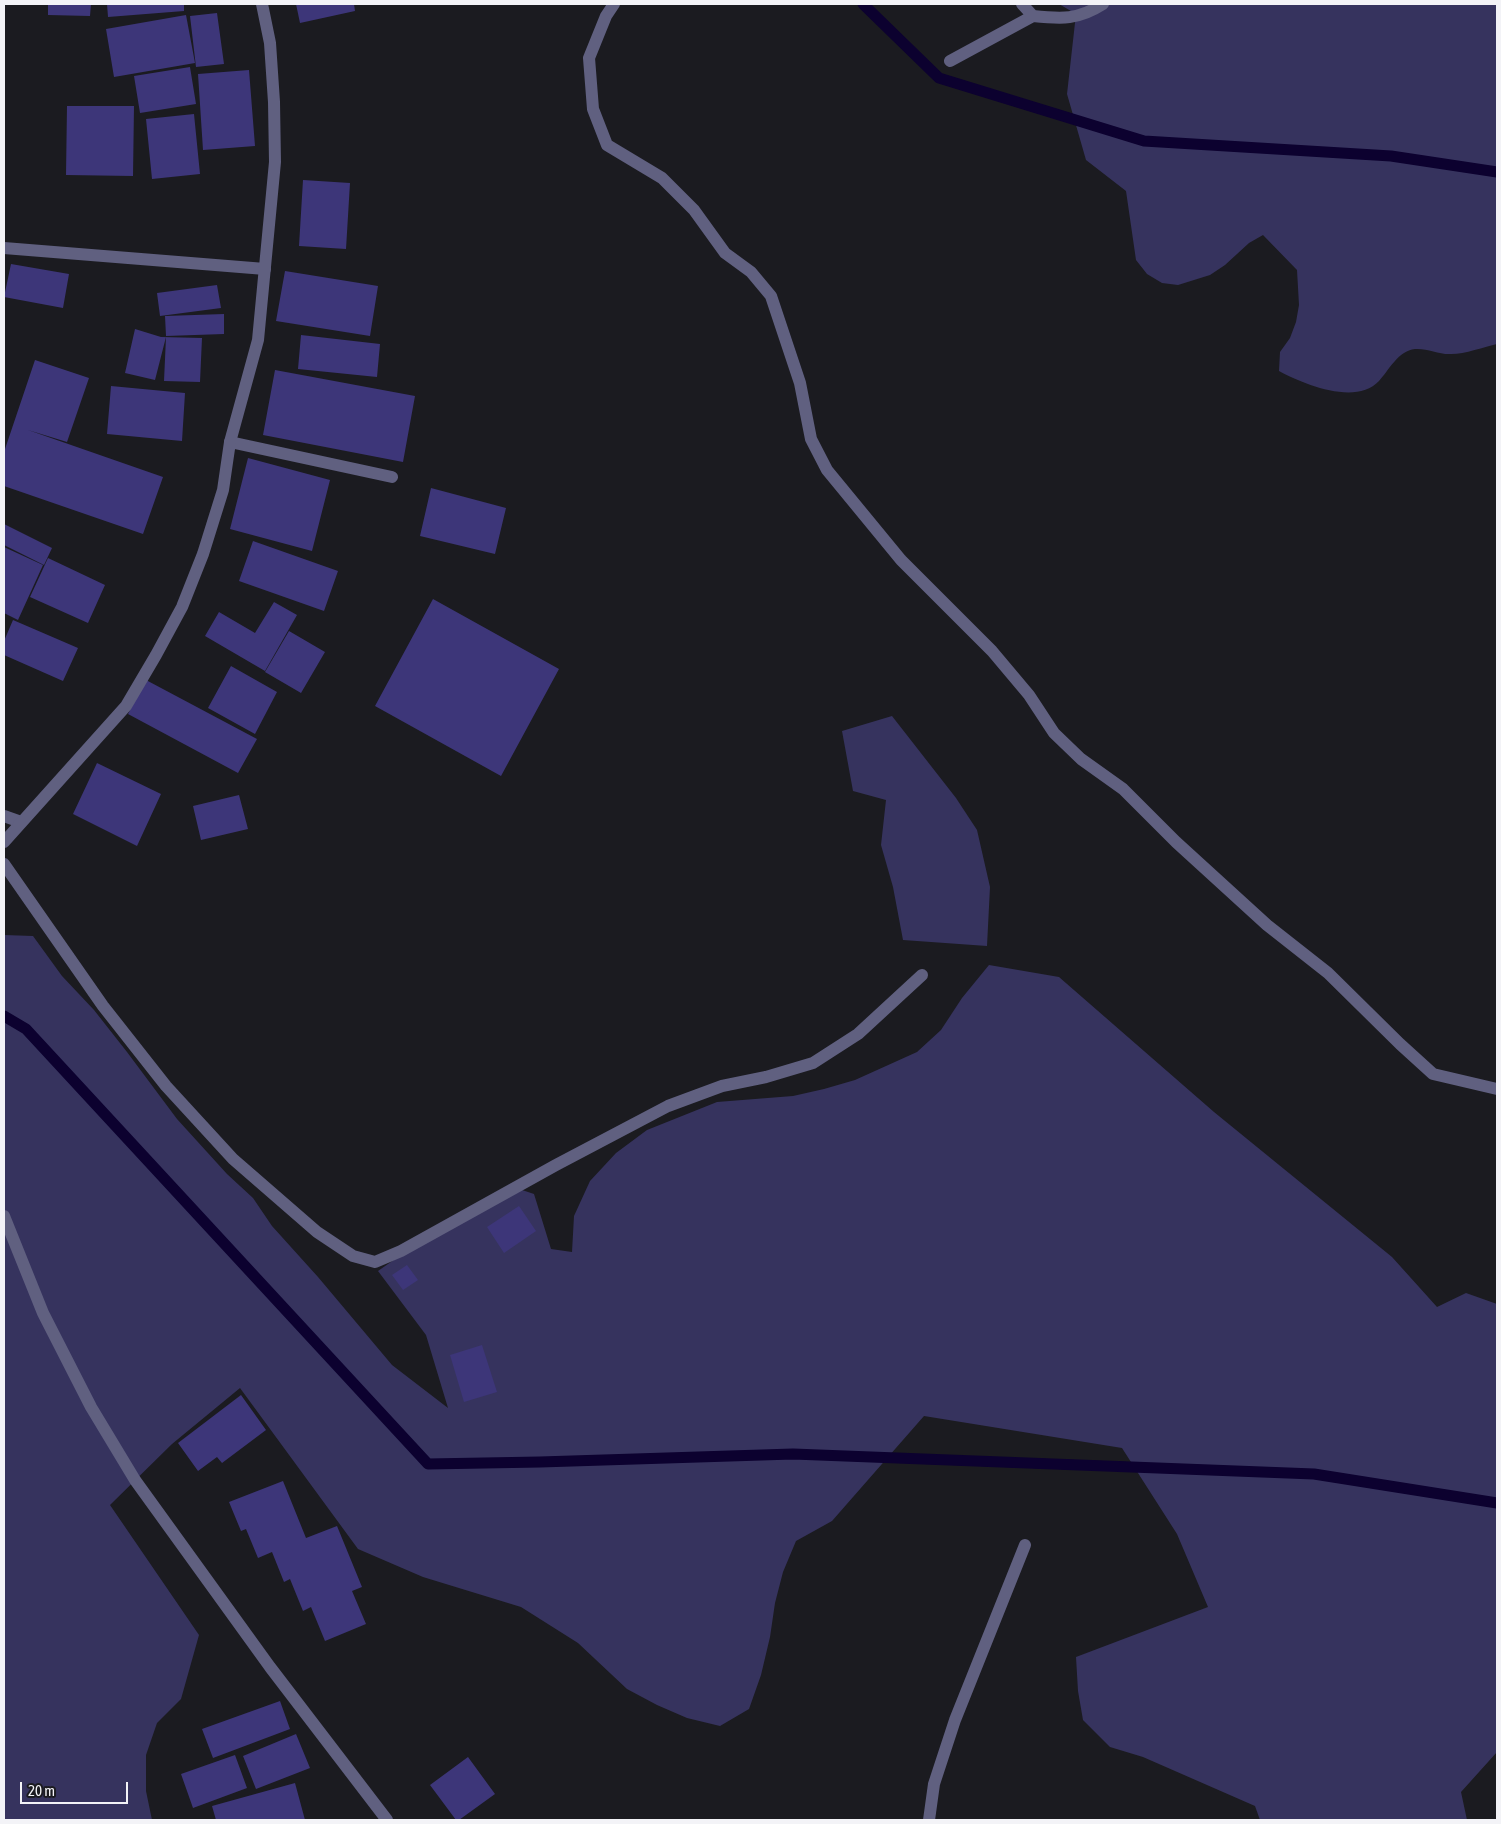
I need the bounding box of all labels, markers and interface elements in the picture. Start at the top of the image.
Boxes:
scale bar [22,1772,130,1804]
text: 20 m [28,1782,55,1799]

